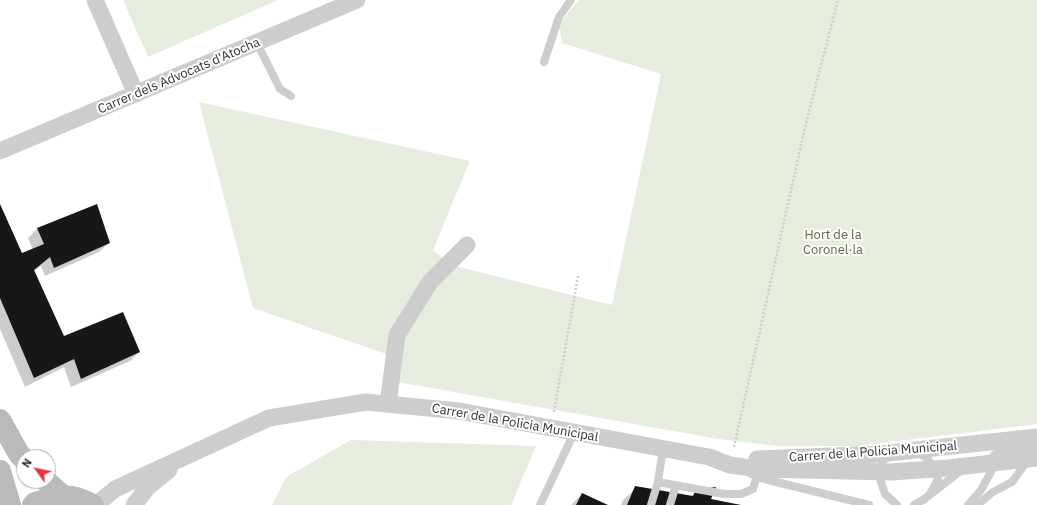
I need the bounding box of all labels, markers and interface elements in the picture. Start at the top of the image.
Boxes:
street label: Carrer dels Advocats d'Atocha [95,35,263,117]
park label: Hort de la Coronel·la [803,227,863,258]
street label: Carrer de la Policia Municipal [431,401,599,445]
street label: Carrer de la Policia Municipal [788,438,958,466]
north arrow [16,449,56,489]
text: N [19,456,35,470]

